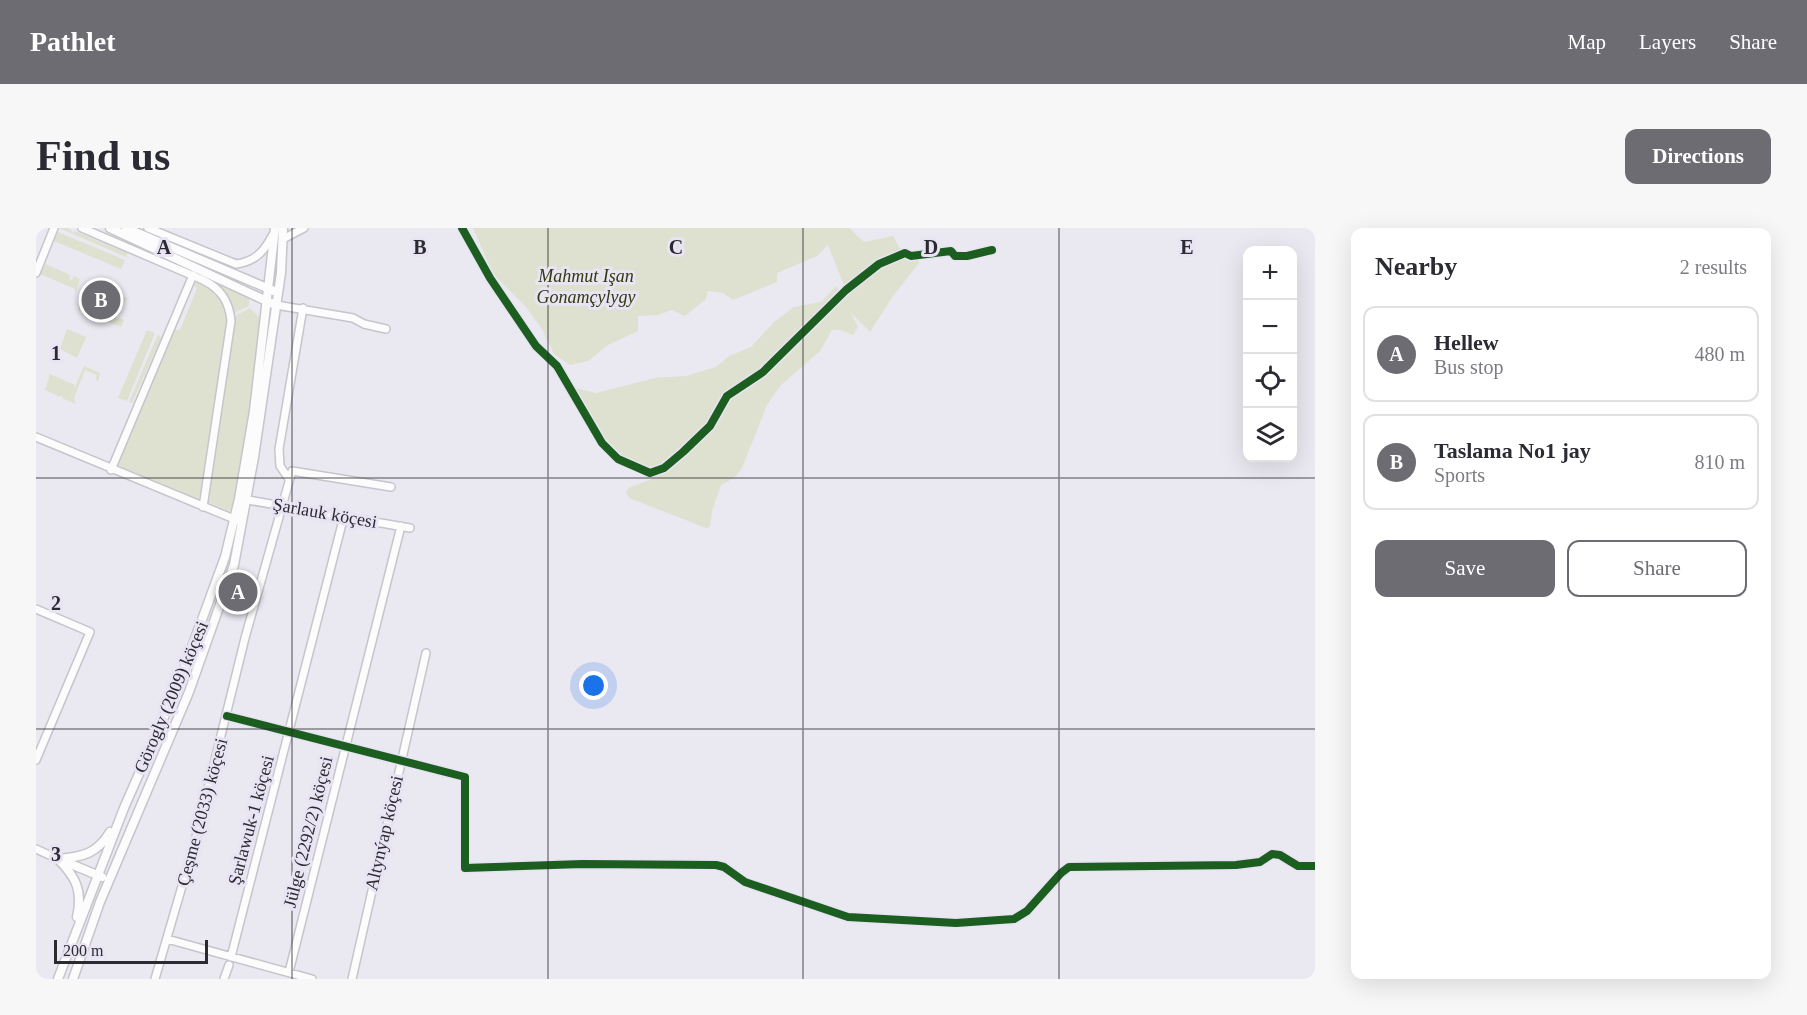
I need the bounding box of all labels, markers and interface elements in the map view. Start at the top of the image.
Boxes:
text: Pathlet [30,26,116,57]
text: Map [1568,30,1606,54]
text: Layers [1639,30,1696,54]
text: Share [1729,30,1777,54]
button: Directions [1625,129,1771,184]
text: Find us [36,133,170,179]
text: A [157,236,172,258]
text: B [413,236,427,258]
text: C [669,236,683,258]
text: D [924,236,938,258]
text: E [1180,236,1194,258]
map controls [1243,246,1297,462]
button: + [1243,246,1297,300]
text: Nearby [1375,252,1457,281]
text: 2 results [1680,256,1747,278]
park label: Mahmut Işan Gonamçylygy [537,266,635,307]
pin: B [82,278,120,322]
button: − [1243,300,1297,354]
text: Hellew [1434,330,1499,355]
text: 1 [51,342,61,364]
text: A [1389,343,1404,365]
text: 480 m [1694,343,1745,365]
button: locate [1243,354,1297,408]
text: Bus stop [1434,356,1503,378]
button: layers [1243,408,1297,462]
text: Taslama No1 jay [1434,438,1591,463]
text: B [1390,451,1403,473]
text: 810 m [1694,451,1745,473]
text: Sports [1434,464,1485,486]
street label: Şarlauk köçesi [271,494,379,532]
button: Save [1375,540,1555,597]
button: Share [1567,540,1747,597]
pin: A [218,570,258,614]
text: 2 [51,592,61,614]
street label: Görogly (2009) köçesi [130,618,213,776]
your location [579,671,608,700]
street label: Çeşme (2033) köçesi [173,736,232,888]
street label: Şarlawuk-1 köçesi [224,753,278,887]
street label: Jülge (2292/2) köçesi [280,754,337,910]
street label: Altynýap köçesi [361,774,407,892]
text: 3 [51,843,61,865]
scale bar [54,937,208,964]
text: 200 m [63,942,103,959]

